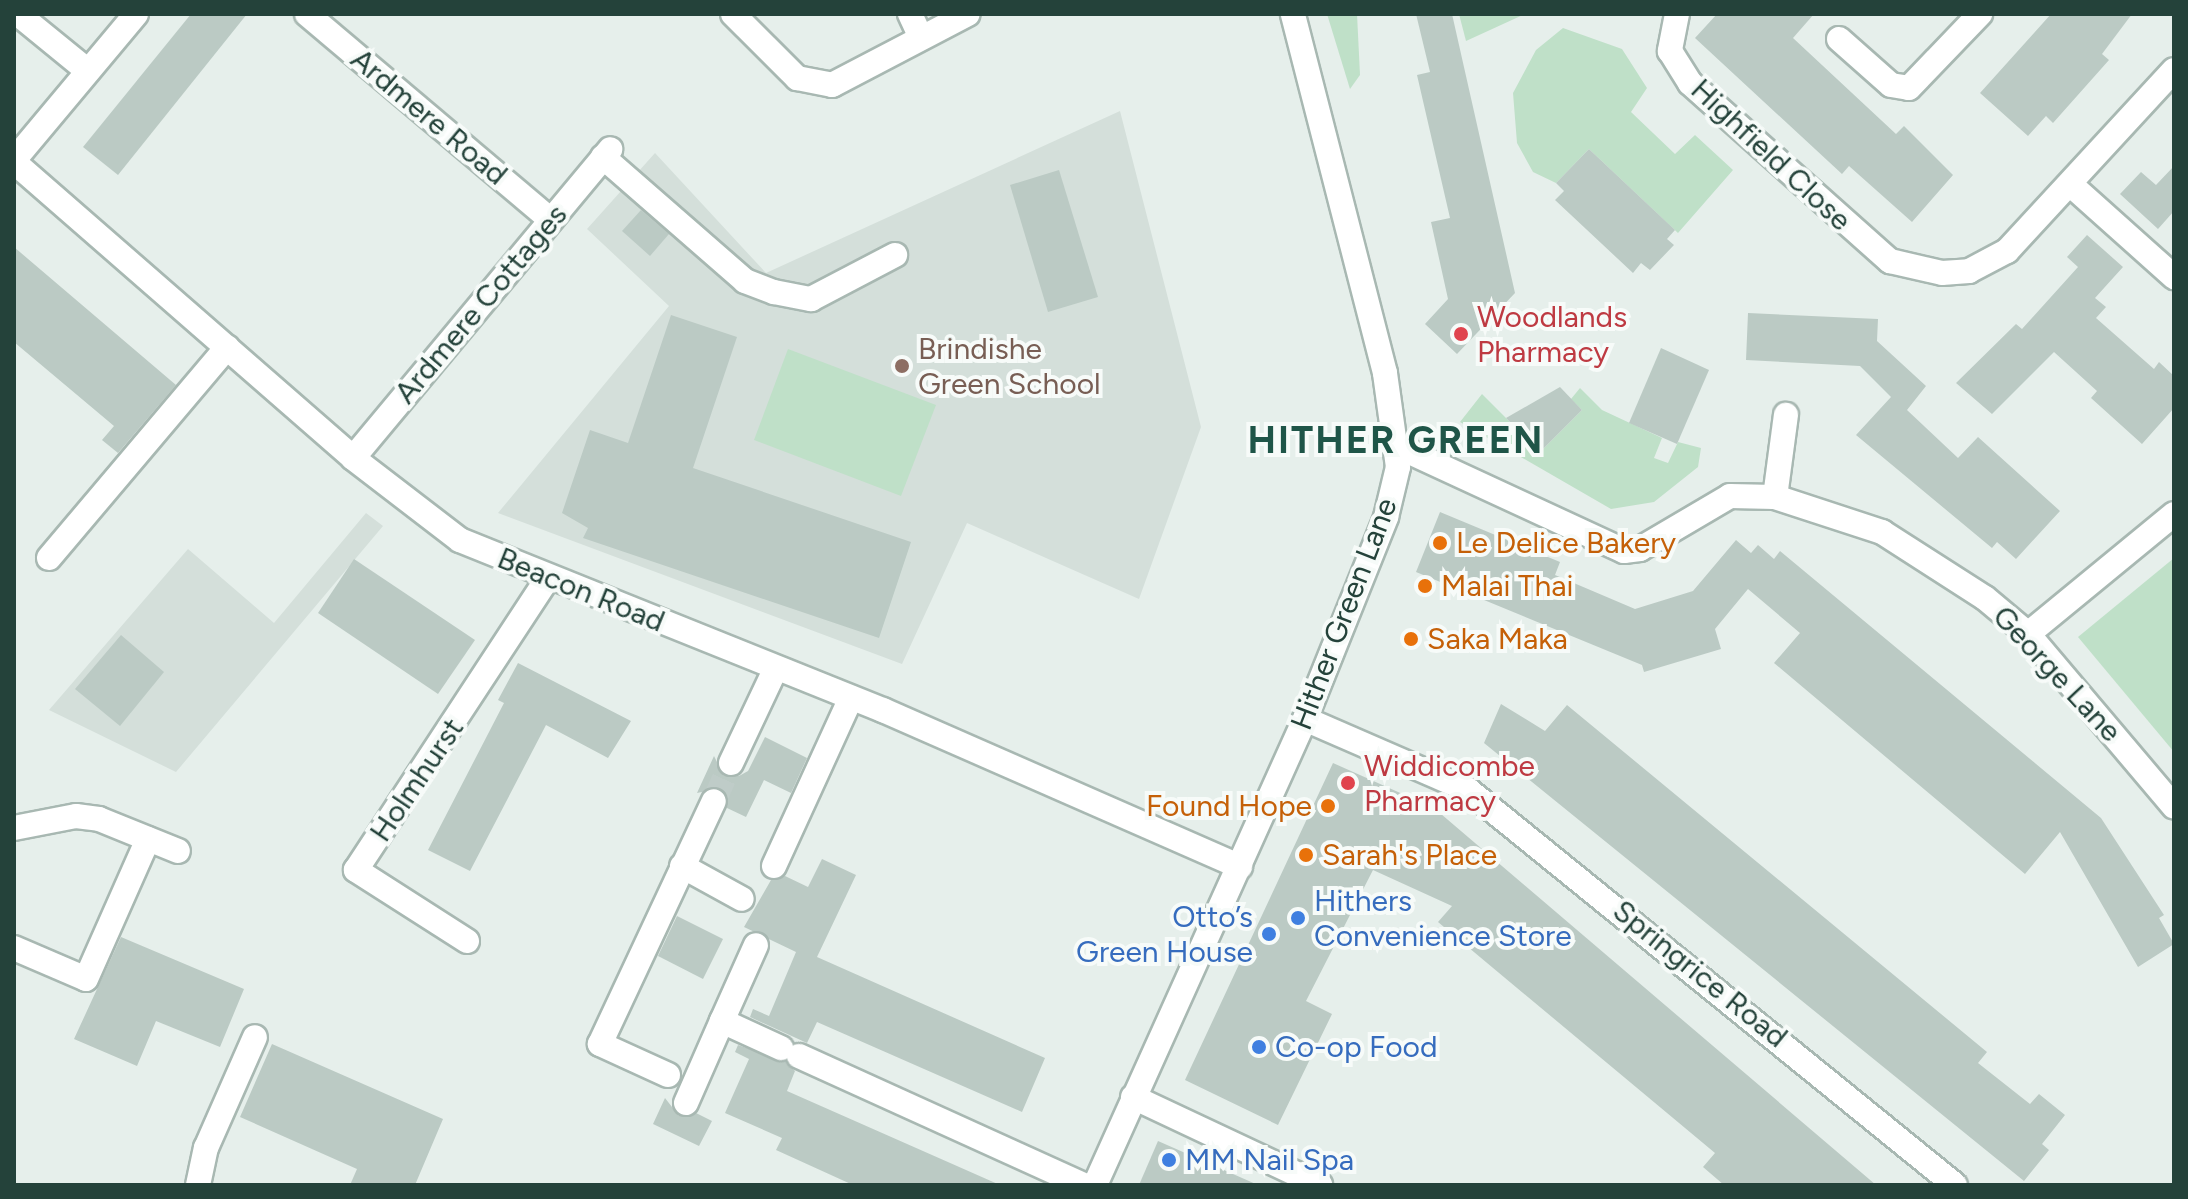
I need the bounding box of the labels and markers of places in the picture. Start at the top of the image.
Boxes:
place label: Woodlands Pharmacy [1477,299,1627,370]
marker: Woodlands Pharmacy [1452,325,1470,343]
place label: Brindishe Green School [918,331,1101,402]
marker: Brindishe Green School [893,357,911,375]
place label: Le Delice Bakery [1456,525,1676,561]
marker: Le Delice Bakery [1431,534,1449,552]
place label: Malai Thai [1441,568,1574,604]
marker: Malai Thai [1416,577,1434,595]
place label: Saka Maka [1427,621,1568,657]
marker: Saka Maka [1402,630,1420,648]
place label: Widdicombe Pharmacy [1364,748,1535,818]
marker: Widdicombe Pharmacy [1339,774,1357,792]
place label: Found Hope [1146,788,1312,824]
marker: Found Hope [1319,797,1337,815]
place label: Sarah's Place [1322,837,1497,873]
marker: Sarah's Place [1297,846,1315,864]
place label: Hithers Convenience Store [1314,883,1572,954]
place label: Otto’s Green House [1076,899,1253,970]
marker: Hithers Convenience Store [1289,909,1307,927]
marker: Otto’s Green House [1260,925,1278,943]
place label: Co-op Food [1275,1029,1438,1065]
marker: Co-op Food [1250,1038,1268,1056]
place label: MM Nail Spa [1185,1142,1354,1178]
marker: MM Nail Spa [1160,1151,1178,1169]

